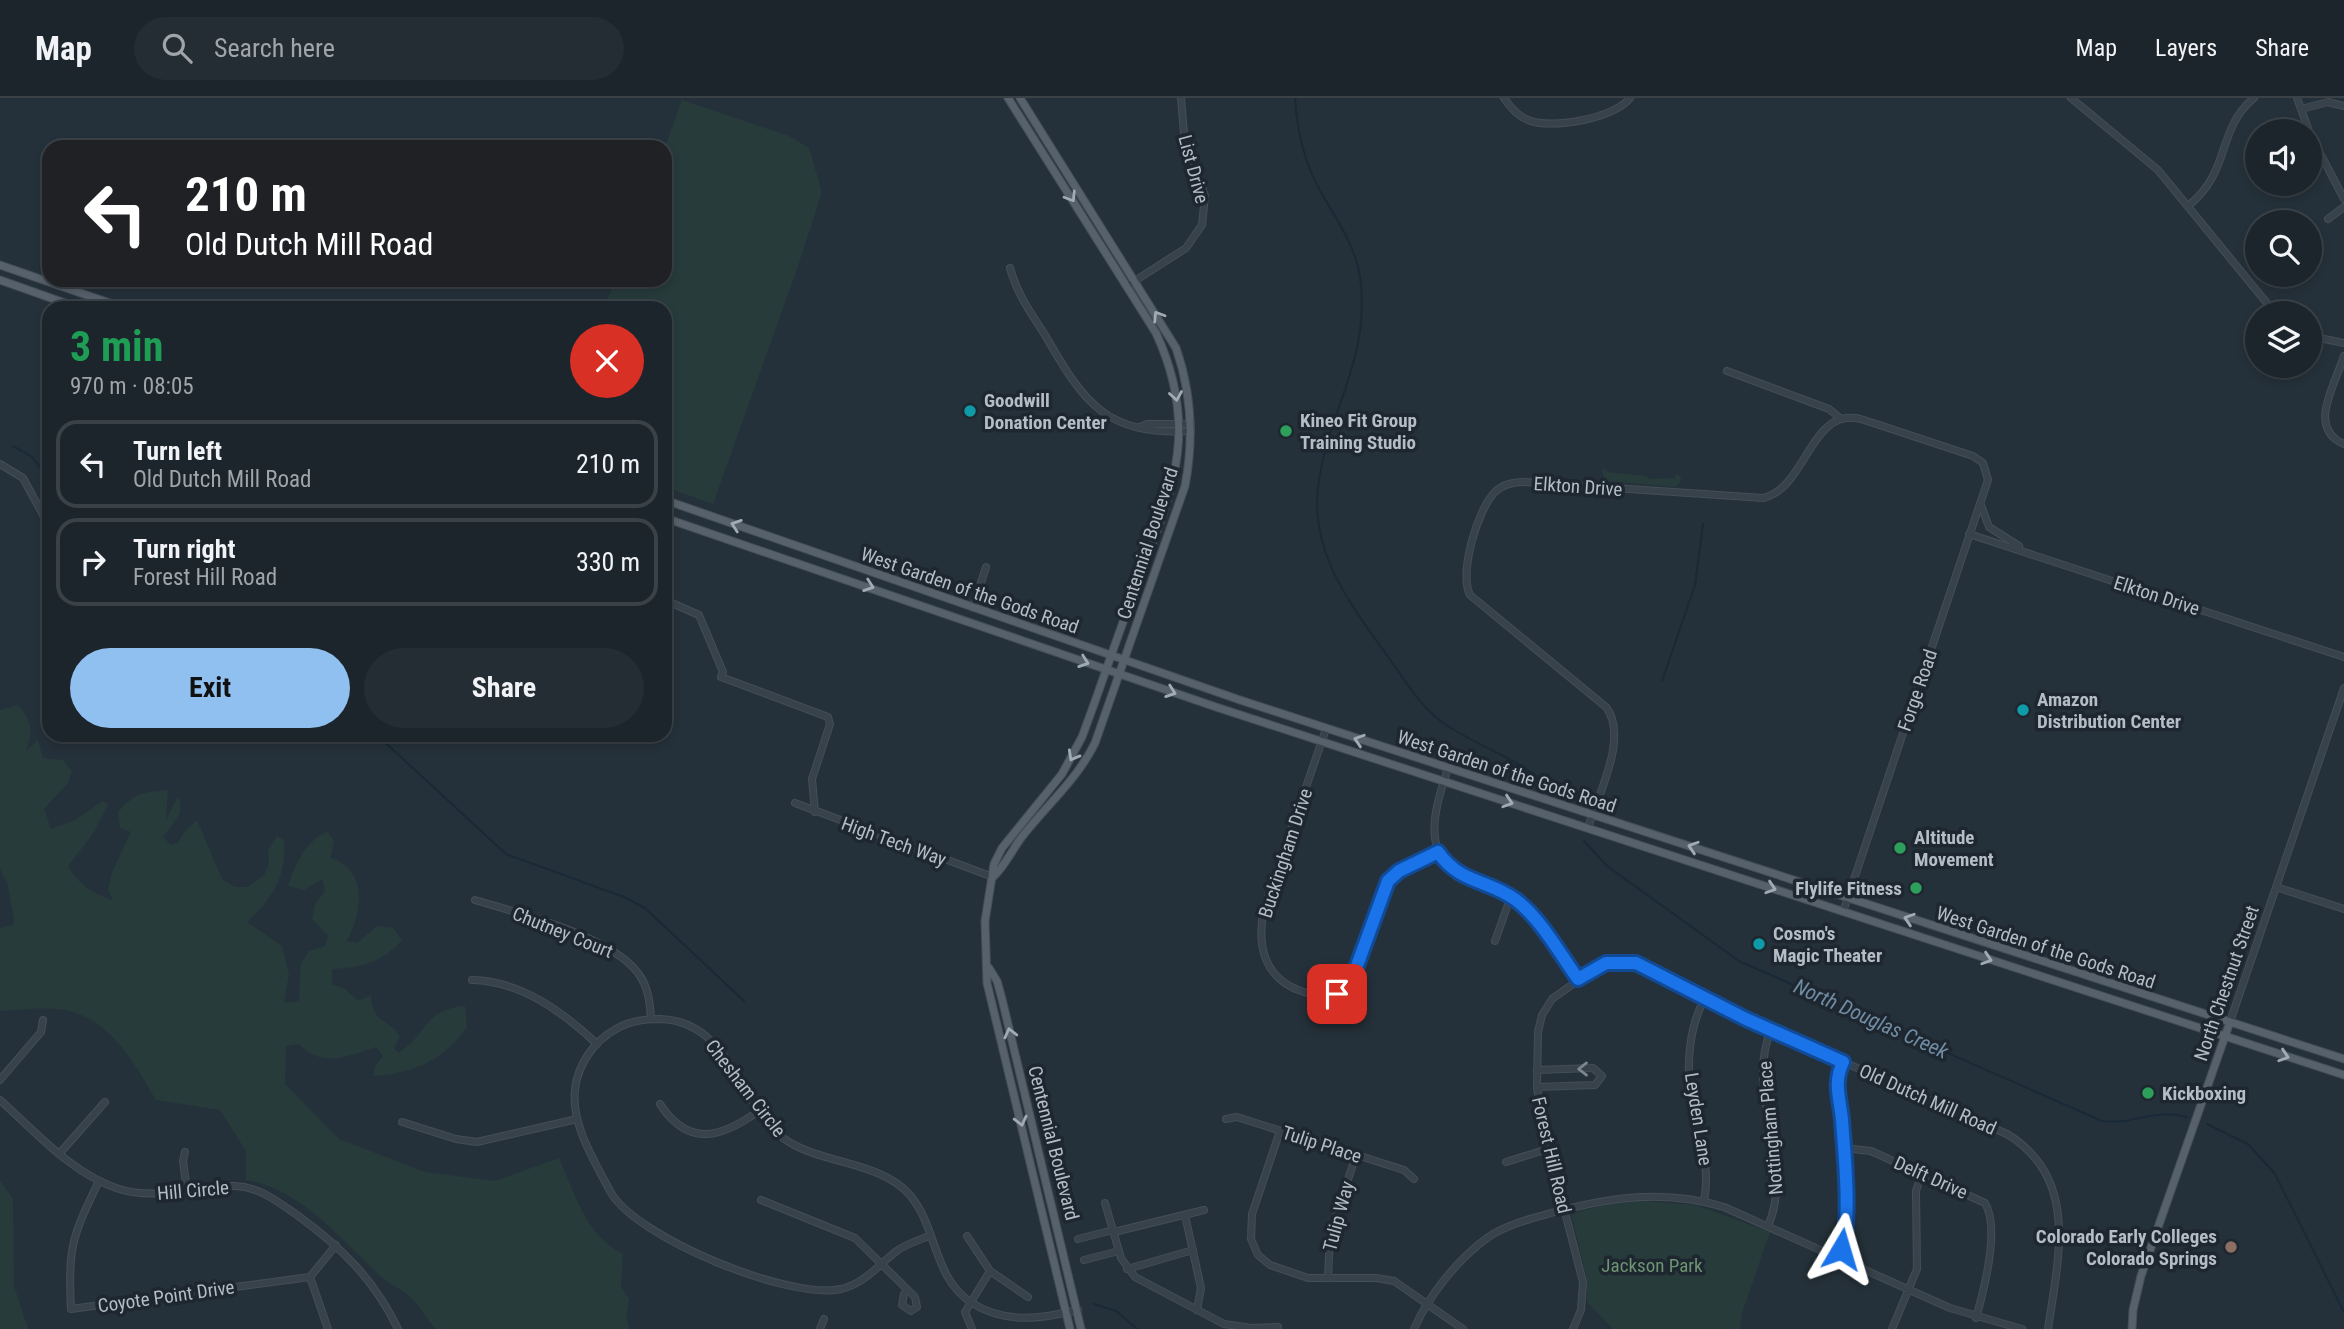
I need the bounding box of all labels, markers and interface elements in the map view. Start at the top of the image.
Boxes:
search box [134,17,624,80]
text: Map [35,29,92,68]
icon: search [158,29,196,67]
text: Search here [214,33,335,63]
text: Map [2076,34,2117,62]
text: Layers [2155,34,2217,62]
text: Share [2255,34,2309,62]
map controls [2245,119,2322,378]
button: sound [2245,119,2322,196]
street label: List Drive [1173,132,1214,206]
text: 210 m [185,166,307,223]
icon: left [70,168,161,259]
one-way arrow [1062,189,1075,202]
button: search [2245,210,2322,287]
text: Old Dutch Mill Road [185,225,433,263]
button: layers [2245,301,2322,378]
one-way arrow [1153,310,1166,323]
text: 3 min [70,322,163,371]
button: close [570,324,644,398]
text: 970 m · 08:05 [70,373,194,400]
place label: Goodwill Donation Center [984,389,1107,434]
one-way arrow [1168,391,1183,402]
marker: Goodwill Donation Center [962,403,978,419]
place label: Kineo Fit Group Training Studio [1300,409,1417,454]
marker: Kineo Fit Group Training Studio [1278,423,1294,439]
text: Turn left [133,436,222,466]
icon: left [74,445,112,483]
text: 210 m [576,449,640,479]
street label: Centennial Boulevard [1112,464,1183,622]
text: Old Dutch Mill Road [133,466,312,493]
street label: Elkton Drive [1533,472,1623,501]
one-way arrow [730,519,742,533]
text: Turn right [133,534,235,564]
street label: West Garden of the Gods Road [858,542,1082,639]
icon: right [74,543,112,581]
text: 330 m [576,547,640,577]
text: Forest Hill Road [133,564,277,591]
street label: Elkton Drive [2111,571,2203,620]
one-way arrow [863,578,875,592]
street label: Forge Road [1893,646,1942,734]
button: Exit [70,648,350,728]
button: Share [364,648,644,728]
one-way arrow [1077,654,1089,668]
one-way arrow [1164,684,1177,698]
place label: Amazon Distribution Center [2037,688,2181,733]
marker: Amazon Distribution Center [2015,702,2031,718]
street label: West Garden of the Gods Road [1394,725,1619,818]
one-way arrow [1354,733,1366,748]
one-way arrow [1068,749,1081,761]
street label: Buckingham Drive [1254,785,1317,921]
one-way arrow [1502,794,1514,809]
street label: High Tech Way [838,812,949,871]
place label: Altitude Movement [1914,826,1994,871]
marker: Altitude Movement [1892,840,1908,856]
one-way arrow [1687,841,1699,856]
place label: Flylife Fitness [1795,877,1902,900]
one-way arrow [1765,880,1777,894]
marker: Flylife Fitness [1908,880,1924,896]
street label: West Garden of the Gods Road [1933,901,2158,994]
street label: Chutney Court [509,902,616,963]
street label: North Chestnut Street [2189,902,2264,1064]
one-way arrow [1903,912,1915,927]
place label: Cosmo's Magic Theater [1773,922,1882,967]
marker: Cosmo's Magic Theater [1751,936,1767,952]
one-way arrow [1981,951,1993,965]
pin [1307,964,1367,1024]
water label: North Douglas Creek [1790,974,1953,1064]
icon: arrive [1318,975,1356,1013]
one-way arrow [1004,1027,1018,1039]
street label: Chesham Circle [700,1035,791,1142]
one-way arrow [2278,1048,2290,1062]
street label: Old Dutch Mill Road [1856,1059,2000,1140]
street label: Nottingham Place [1753,1060,1788,1196]
one-way arrow [1577,1061,1588,1077]
street label: Centennial Boulevard [1023,1064,1084,1223]
street label: Leyden Lane [1680,1071,1717,1167]
place label: Kickboxing [2162,1082,2246,1105]
marker: Kickboxing [2140,1085,2156,1101]
street label: Forest Hill Road [1527,1095,1576,1216]
one-way arrow [1013,1115,1027,1127]
street label: Tulip Place [1279,1121,1365,1168]
street label: Delft Drive [1890,1151,1971,1204]
street label: Hill Circle [156,1176,230,1205]
street label: Tulip Way [1318,1178,1359,1254]
position arrow [1804,1212,1878,1286]
place label: Colorado Early Colleges Colorado Springs [2036,1225,2217,1270]
marker: Colorado Early Colleges Colorado Springs [2223,1239,2239,1255]
park label: Jackson Park [1601,1254,1703,1277]
street label: Coyote Point Drive [96,1276,236,1317]

